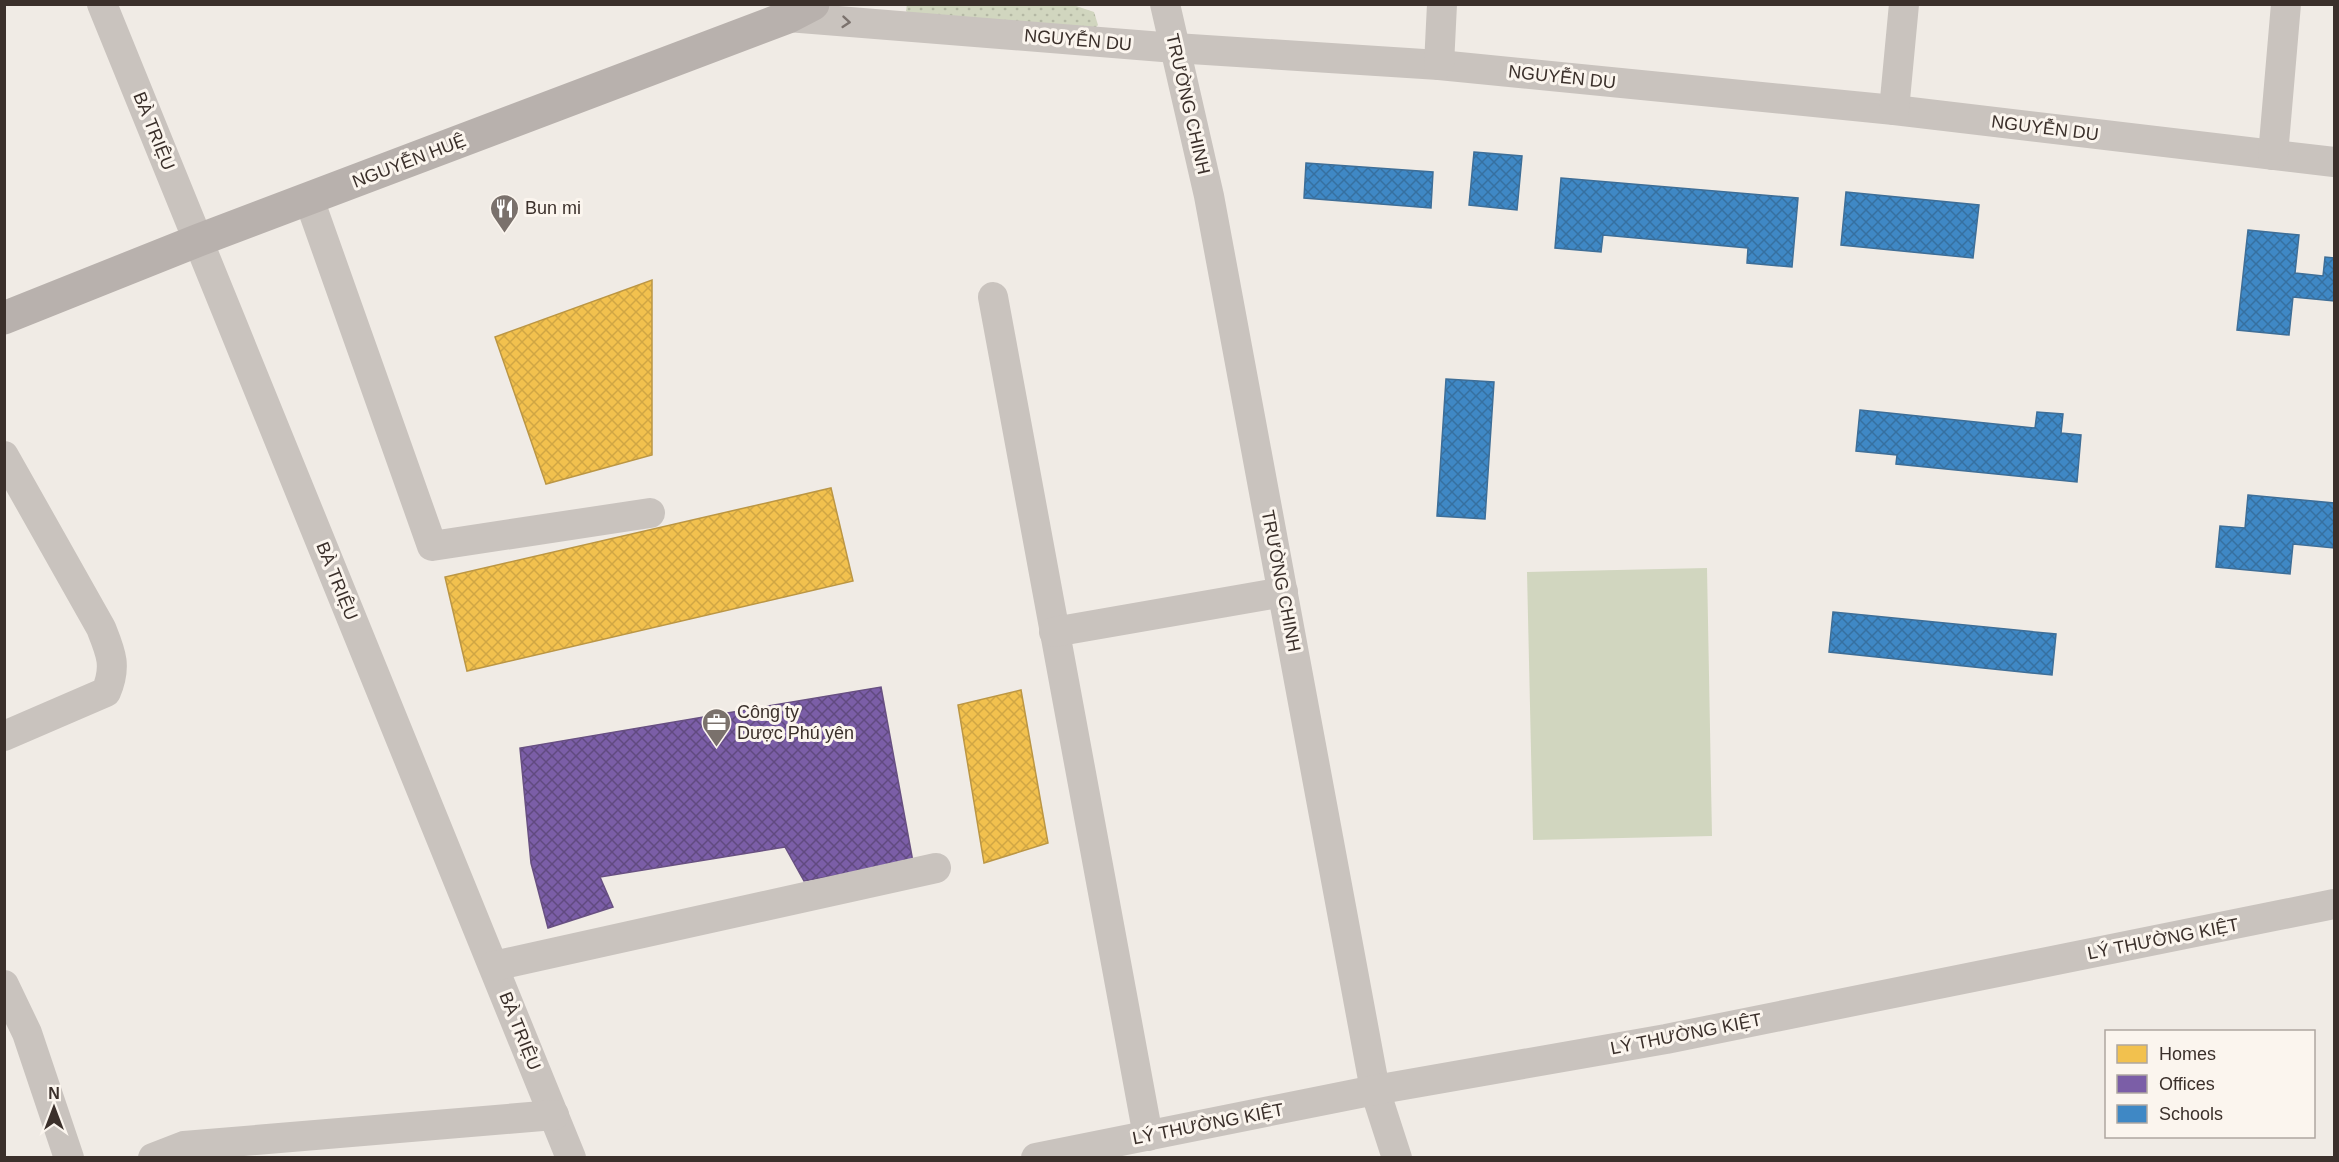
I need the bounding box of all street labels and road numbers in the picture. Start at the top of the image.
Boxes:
street label: NGUYỄN DU [1023,24,1133,55]
street label: TRƯỜNG CHINH [1162,31,1215,176]
street label: NGUYỄN DU [1507,60,1617,93]
street label: BÀ TRIỆU [129,89,179,173]
street label: NGUYỄN DU [1990,111,2100,145]
street label: NGUYỄN HUỆ [349,129,469,192]
street label: TRƯỜNG CHINH [1257,508,1306,653]
street label: BÀ TRIỆU [312,539,362,623]
street label: LÝ THƯỜNG KIỆT [2086,914,2240,963]
street label: BÀ TRIỆU [495,989,545,1073]
street label: LÝ THƯỜNG KIỆT [1609,1009,1763,1058]
street label: LÝ THƯỜNG KIỆT [1131,1099,1285,1148]

